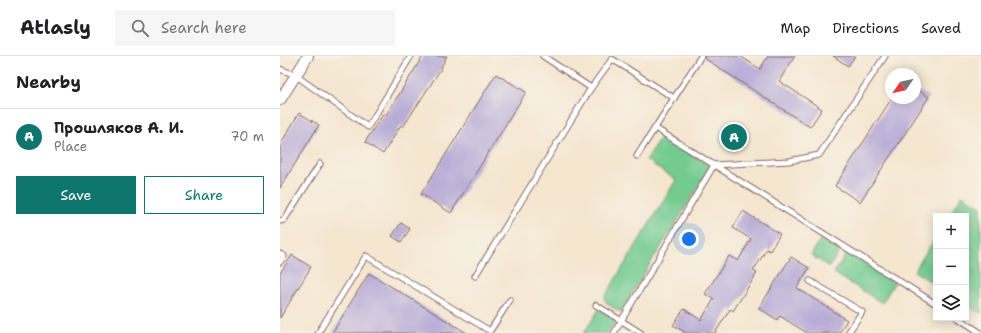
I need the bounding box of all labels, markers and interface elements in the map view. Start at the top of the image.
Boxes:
search box [115,10,395,46]
text: Atlasly [20,15,91,40]
icon: search [129,17,151,39]
text: Search here [161,18,247,38]
text: Map [781,19,811,37]
text: Directions [833,19,899,37]
text: Saved [921,19,961,37]
north arrow [885,68,921,104]
text: Nearby [16,71,81,93]
text: Прошляков А. И. [54,118,184,138]
pin: A [721,122,747,152]
text: A [24,128,34,145]
text: 70 m [230,128,264,145]
text: Place [54,138,87,155]
button: Save [16,176,136,214]
button: Share [144,176,264,214]
map controls [933,213,969,321]
button: + [933,213,969,249]
your location [679,229,699,249]
button: − [933,249,969,285]
button: layers [933,285,969,321]

